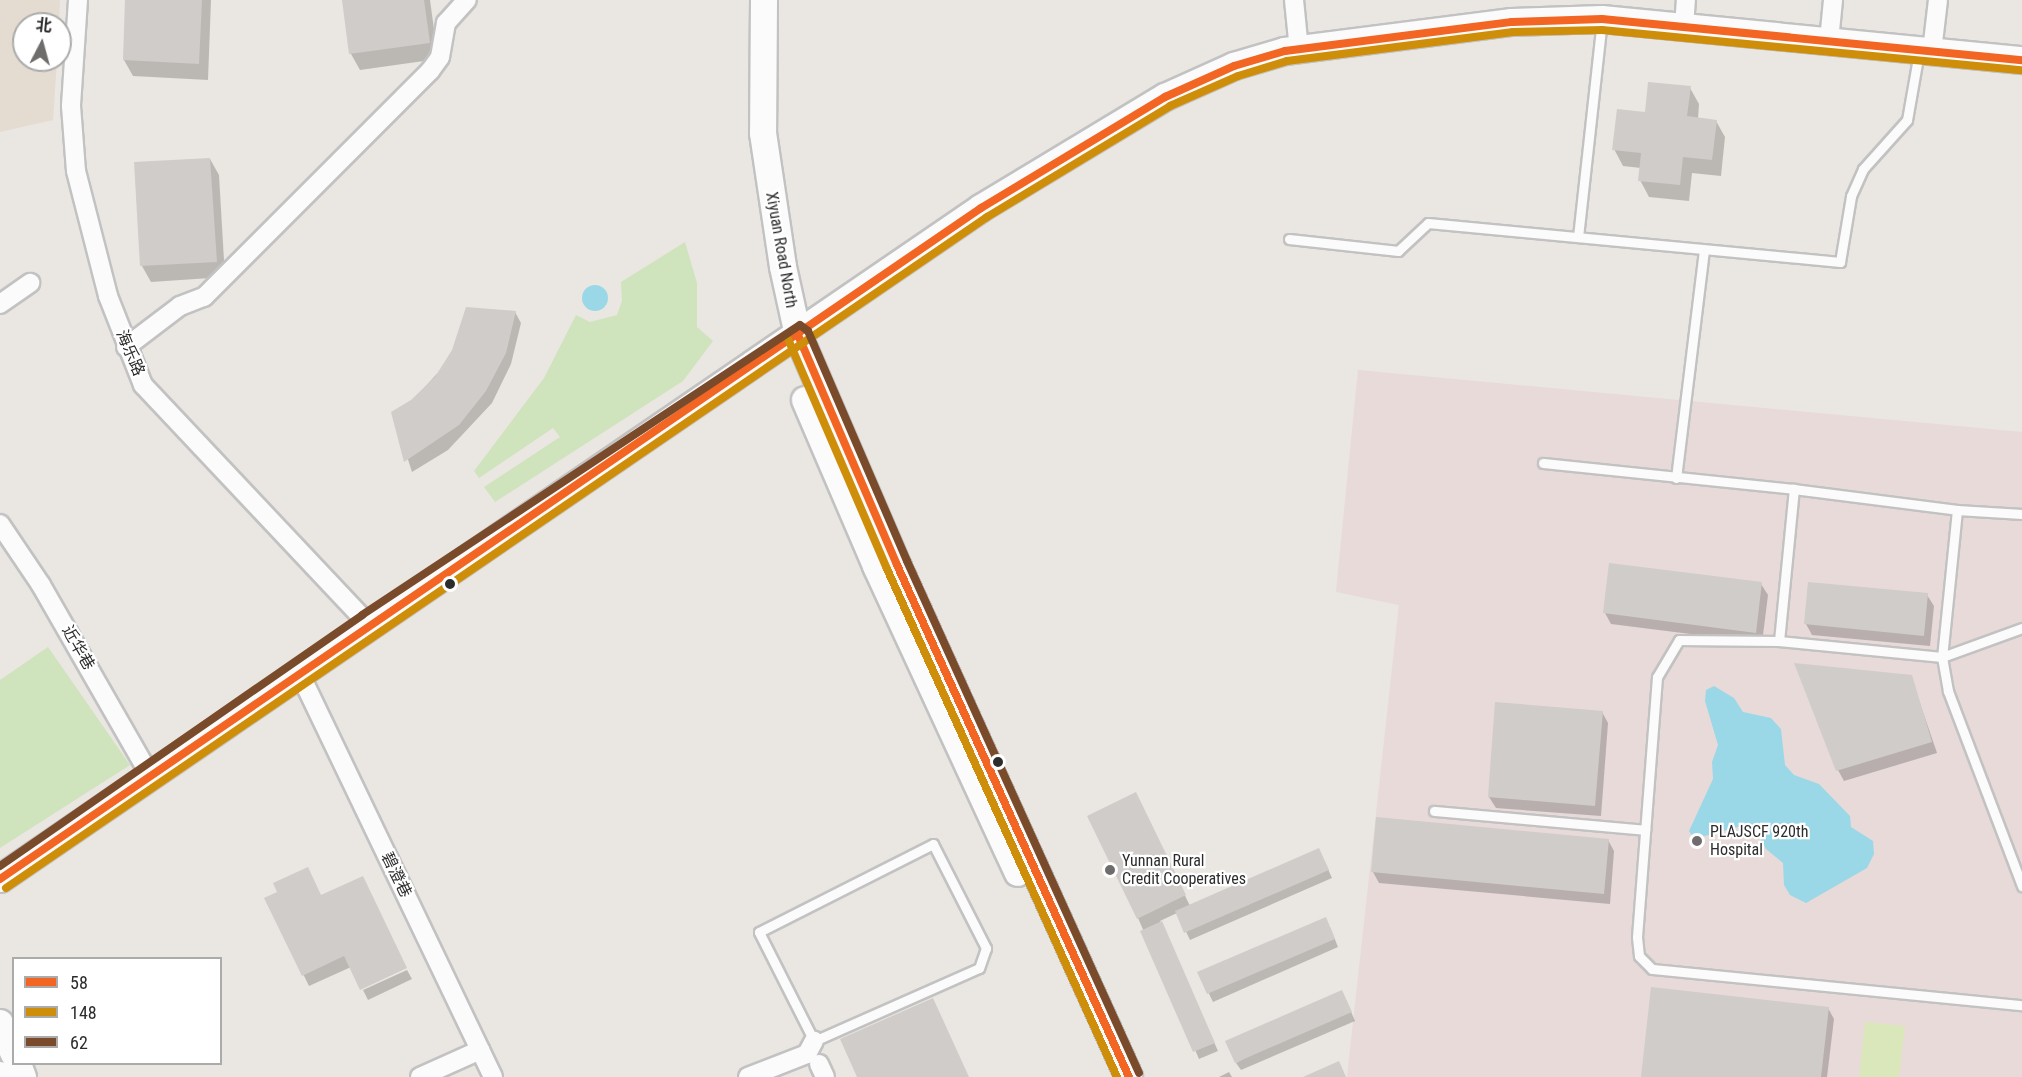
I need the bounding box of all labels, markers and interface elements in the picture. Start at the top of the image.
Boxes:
north arrow [12,12,72,72]
text: 北 [35,15,53,36]
street label: Xiyuan Road North [761,191,801,309]
street label: 海乐路 [112,327,148,379]
unlabelled marker [444,578,456,590]
street label: 近华巷 [58,622,98,674]
unlabelled marker [992,756,1004,768]
place label: PLAJSCF 920th Hospital [1710,822,1808,860]
marker: PLAJSCF 920th Hospital [1688,832,1706,850]
street label: 碧澄巷 [377,849,415,901]
place label: Yunnan Rural Credit Cooperatives [1122,851,1246,889]
marker: Yunnan Rural Credit Cooperatives [1103,863,1117,877]
legend [12,957,222,1065]
text: 58 [70,972,88,993]
text: 148 [70,1002,97,1023]
text: 62 [70,1032,88,1053]

